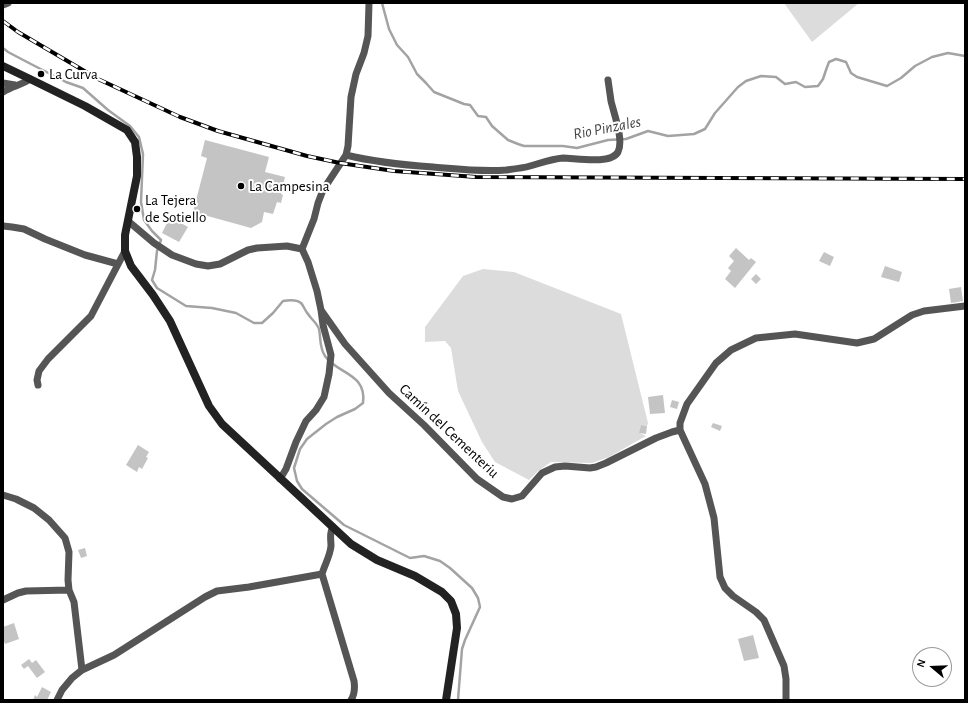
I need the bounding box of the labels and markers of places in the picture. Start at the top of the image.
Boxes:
place label: La Curva [49,65,98,83]
marker: La Curva [36,69,46,79]
place label: La Campesina [249,177,330,195]
marker: La Campesina [236,181,246,191]
place label: La Tejera de Sotiello [145,191,206,226]
marker: La Tejera de Sotiello [132,204,142,214]

